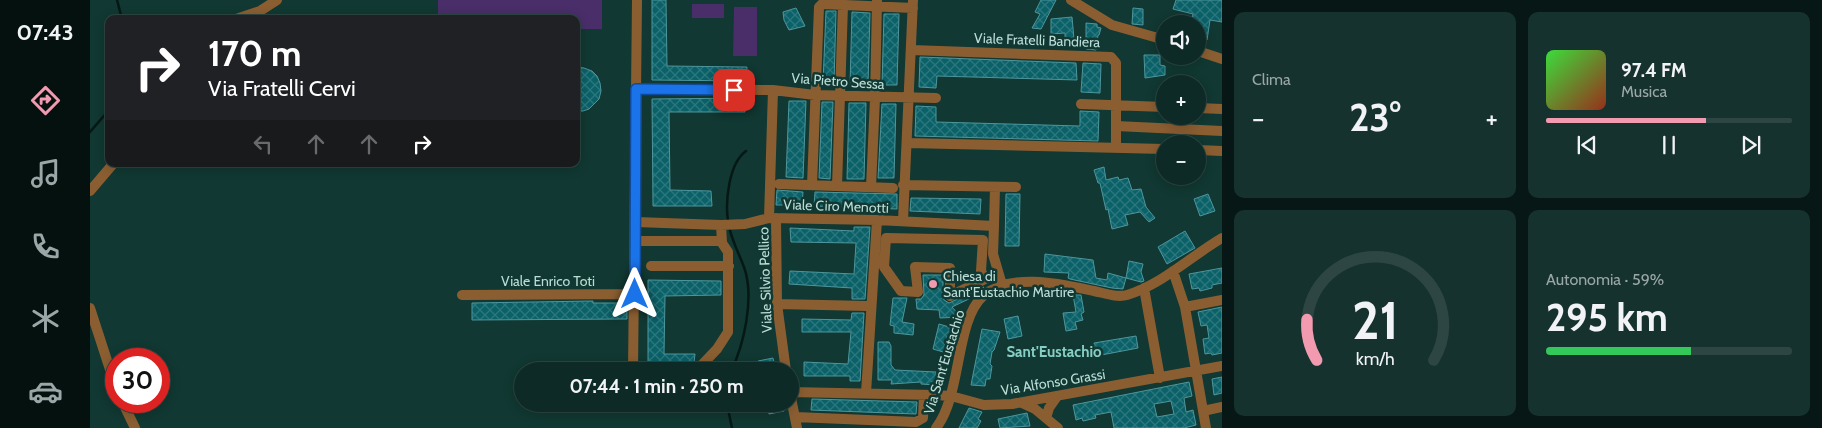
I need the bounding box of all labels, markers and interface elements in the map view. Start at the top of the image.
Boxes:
map controls [1156,15,1206,185]
button: sound [1156,15,1206,65]
text: 07:43 [16,19,74,46]
street label: Viale Fratelli Bandiera [974,29,1101,51]
text: 170 m [208,32,301,75]
icon: right [125,35,190,100]
text: 97.4 FM [1621,59,1687,82]
pin [713,69,755,111]
street label: Via Pietro Sessa [791,69,886,93]
text: Clima [1252,70,1291,89]
text: Via Fratelli Cervi [208,75,356,102]
button: + [1156,75,1206,125]
icon: arrive [720,76,748,104]
text: Musica [1621,82,1667,101]
icon: directions [28,83,63,118]
text: 23° [1349,94,1401,141]
text: − [1252,101,1264,135]
text: + [1486,101,1498,135]
icon: left [249,130,277,158]
icon: ahead [302,130,330,158]
icon: ahead [355,130,383,158]
icon: right [408,130,436,158]
icon: previous [1573,131,1601,159]
icon: pause [1655,131,1683,159]
icon: next [1737,131,1765,159]
button: − [1156,135,1206,185]
icon: music [28,156,63,191]
street label: Viale Ciro Menotti [783,195,889,217]
street label: Viale Silvio Pellico [754,226,776,333]
icon: phone [28,229,63,264]
position arrow [608,267,660,319]
place label: Chiesa di Sant'Eustachio Martire [943,267,1074,301]
text: Autonomia · 59% [1546,270,1664,289]
street label: Viale Enrico Toti [501,272,595,290]
marker: Chiesa di Sant'Eustachio Martire [927,278,939,290]
text: 21 [1352,289,1398,352]
text: 295 km [1546,294,1668,341]
icon: climate [28,301,63,336]
street label: Via Sant'Eustachio [920,307,969,416]
district label: Sant'Eustachio [1006,343,1102,361]
speed limit sign: 30 [105,348,170,413]
text: km/h [1355,348,1395,369]
street label: Via Alfonso Grassi [1000,365,1106,399]
icon: car [28,374,63,409]
text: 07:44 · 1 min · 250 m [569,375,744,398]

